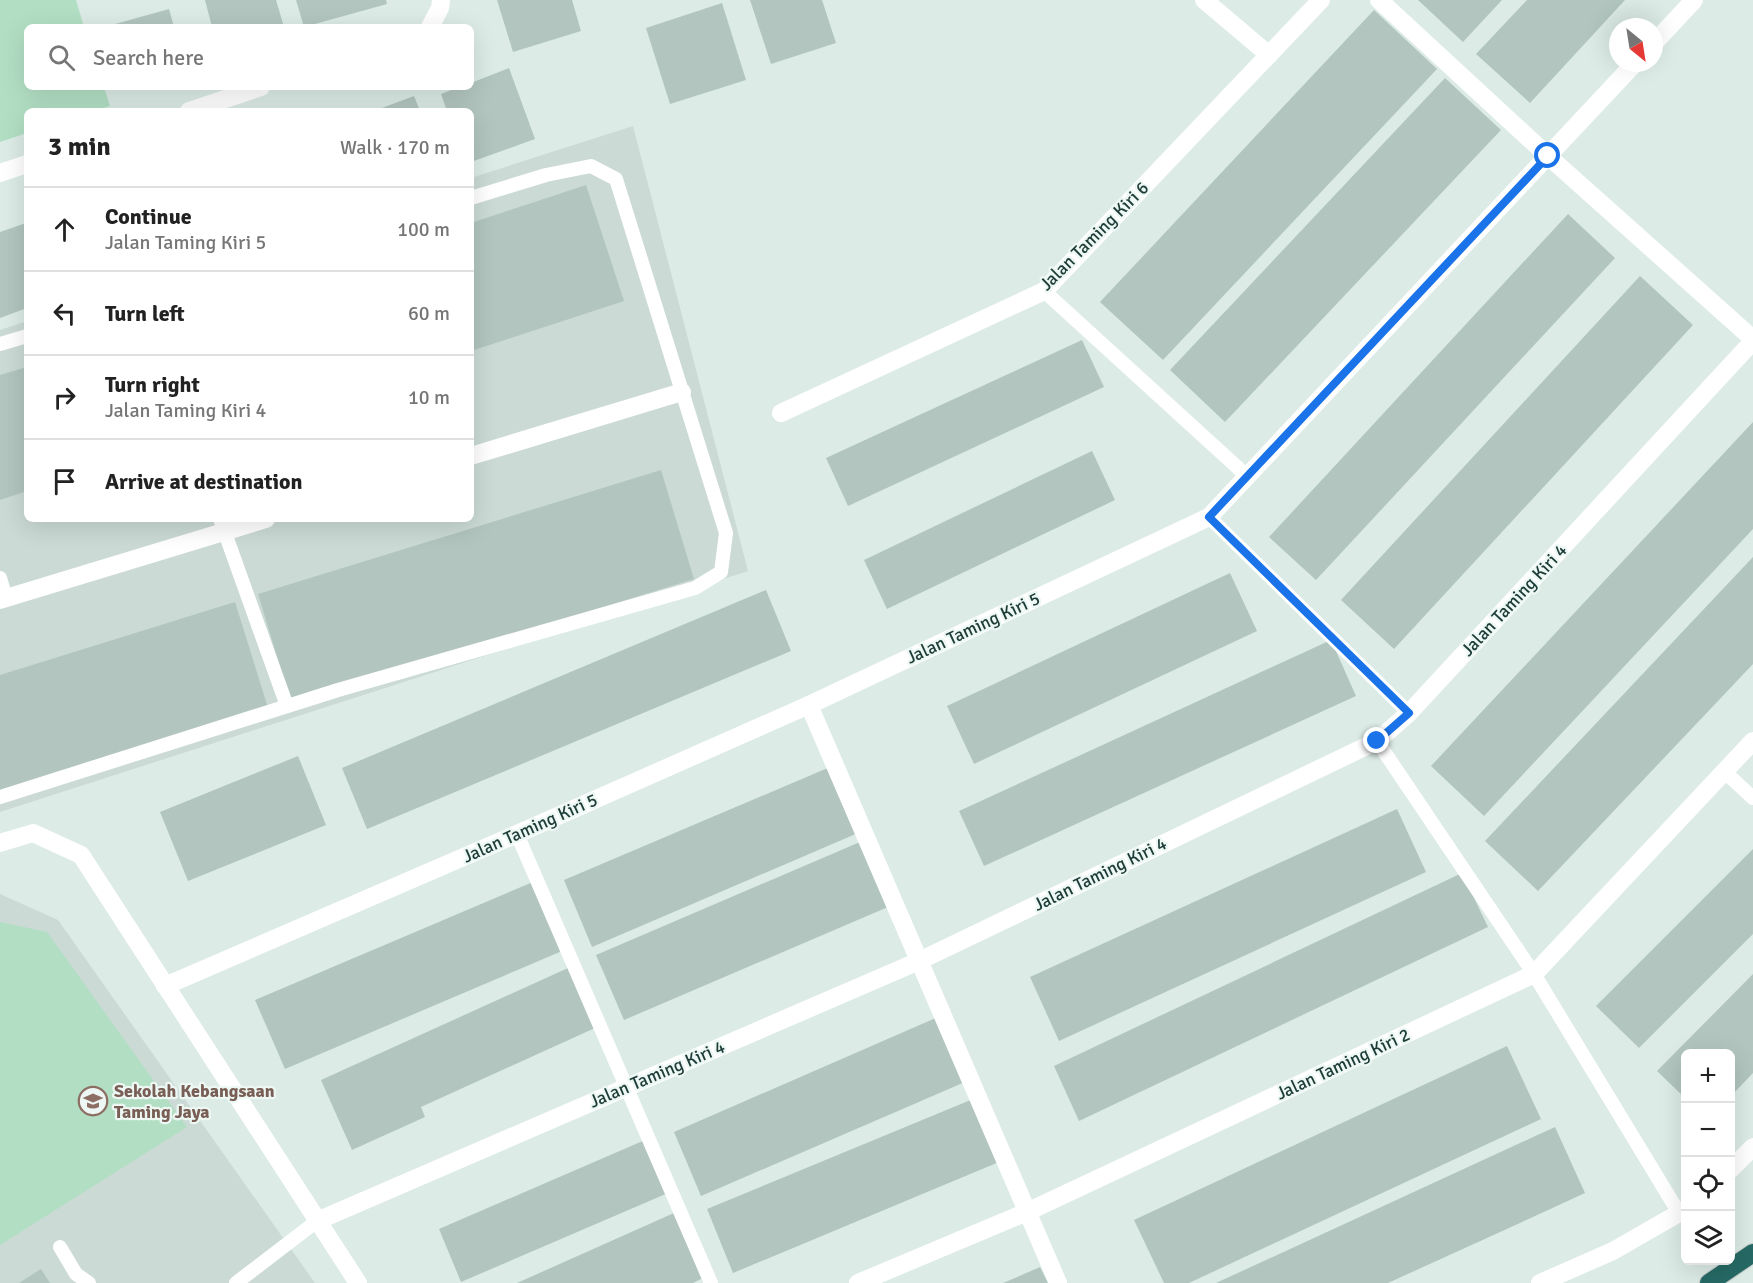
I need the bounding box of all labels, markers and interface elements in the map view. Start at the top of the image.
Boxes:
north arrow [1609,18,1663,72]
search box [24,24,474,90]
icon: search [45,41,78,74]
text: Search here [93,44,204,71]
text: 3 min [48,131,111,163]
text: Walk · 170 m [340,135,450,160]
route start [1534,142,1560,168]
street label: Jalan Taming Kiri 6 [1035,177,1153,295]
text: Continue [105,203,192,230]
icon: ahead [48,213,81,246]
text: 100 m [397,217,450,242]
text: Jalan Taming Kiri 5 [105,230,266,255]
icon: left [48,297,81,330]
text: Turn left [105,300,185,327]
text: 60 m [408,301,450,326]
text: Turn right [105,371,200,398]
icon: right [48,381,81,414]
text: 10 m [408,385,450,410]
text: Jalan Taming Kiri 4 [105,398,266,423]
icon: arrive [48,465,81,498]
text: Arrive at destination [105,468,302,495]
street label: Jalan Taming Kiri 4 [1456,539,1572,661]
street label: Jalan Taming Kiri 5 [903,587,1043,669]
route end [1363,727,1389,753]
street label: Jalan Taming Kiri 5 [459,788,601,868]
street label: Jalan Taming Kiri 4 [1030,832,1170,916]
street label: Jalan Taming Kiri 2 [1273,1023,1413,1105]
street label: Jalan Taming Kiri 4 [586,1035,728,1112]
map controls [1681,1049,1735,1265]
button: + [1681,1049,1735,1103]
place label: Sekolah Kebangsaan Taming Jaya [114,1080,275,1123]
school or university icon: Sekolah Kebangsaan Taming Jaya [77,1085,109,1117]
button: − [1681,1103,1735,1157]
button: locate [1681,1157,1735,1211]
button: layers [1681,1211,1735,1265]

